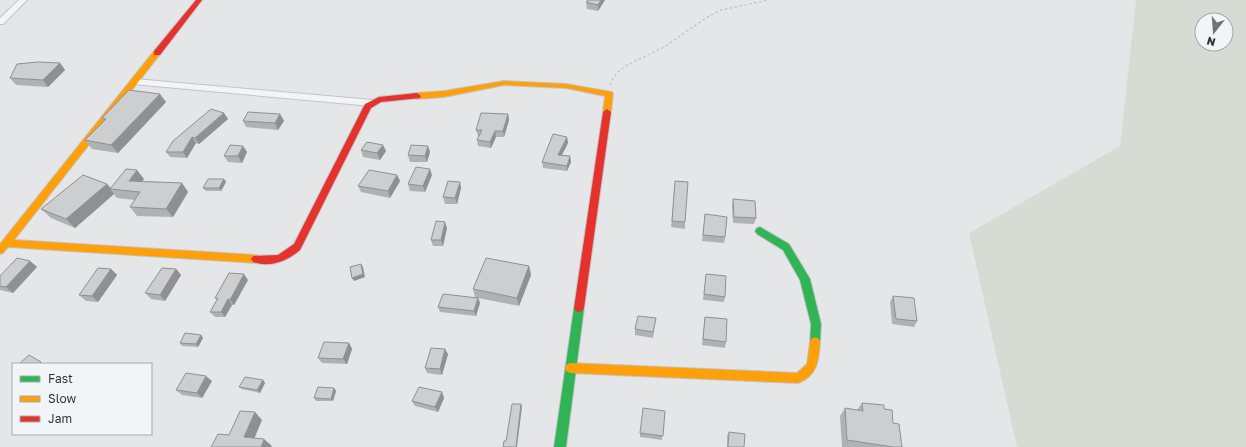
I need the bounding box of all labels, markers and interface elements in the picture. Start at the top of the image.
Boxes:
north arrow [1194,12,1234,52]
text: N [1205,35,1217,49]
legend [12,363,152,435]
text: Fast [48,371,73,386]
text: Slow [48,391,76,406]
text: Jam [48,411,72,426]

